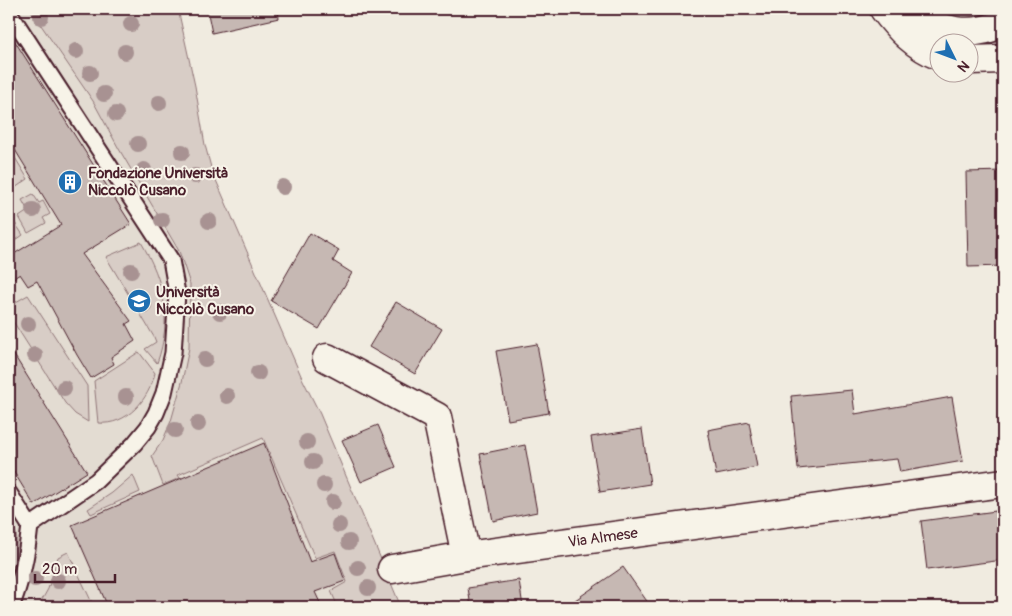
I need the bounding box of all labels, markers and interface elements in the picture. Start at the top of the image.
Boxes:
north arrow [930,32,980,82]
text: N [954,57,973,76]
place label: Fondazione Università Niccolò Cusano [88,164,228,200]
building icon: Fondazione Università Niccolò Cusano [57,169,83,195]
place label: Università Niccolò Cusano [156,283,254,319]
school or university icon: Università Niccolò Cusano [126,288,152,314]
street label: Via Almese [567,523,640,552]
scale bar [35,551,115,583]
text: 20 m [42,560,77,579]

